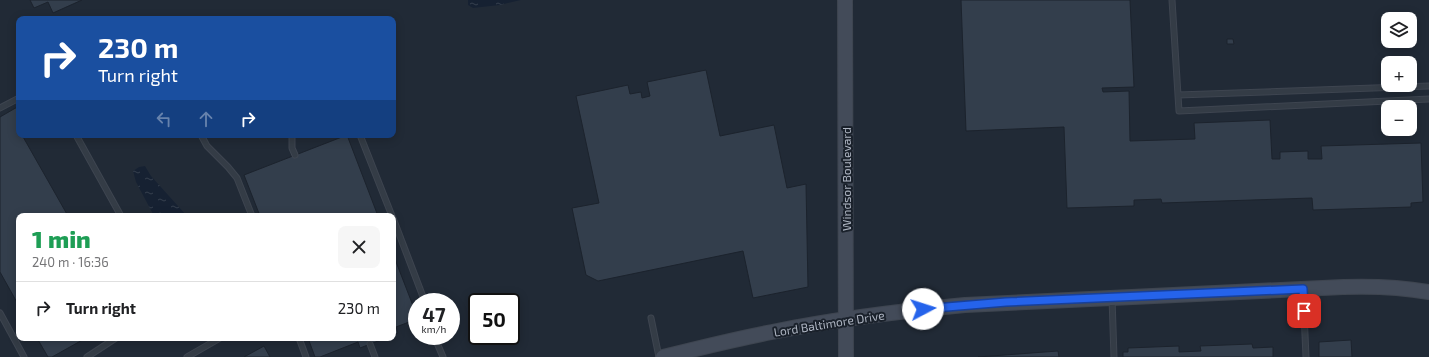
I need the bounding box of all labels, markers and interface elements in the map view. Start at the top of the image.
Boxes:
map controls [1381,12,1417,136]
button: layers [1381,12,1417,48]
text: 230 m [98,30,179,64]
icon: right [32,32,84,84]
button: + [1381,56,1417,92]
text: Turn right [98,64,178,86]
button: − [1381,100,1417,136]
icon: left [153,108,175,130]
icon: ahead [195,108,217,130]
icon: right [237,108,259,130]
street label: Windsor Boulevard [839,127,853,231]
text: 1 min [32,224,91,253]
button: close [338,226,380,268]
text: 240 m · 16:36 [32,254,109,270]
position arrow [902,288,944,330]
speed limit sign: 50 [468,293,520,345]
pin [1287,294,1321,328]
icon: right [32,297,54,319]
text: Turn right [66,299,136,317]
text: 230 m [338,299,380,317]
icon: arrive [1293,300,1315,322]
text: 47 [422,302,446,326]
street label: Lord Baltimore Drive [773,307,885,339]
text: km/h [422,323,446,335]

